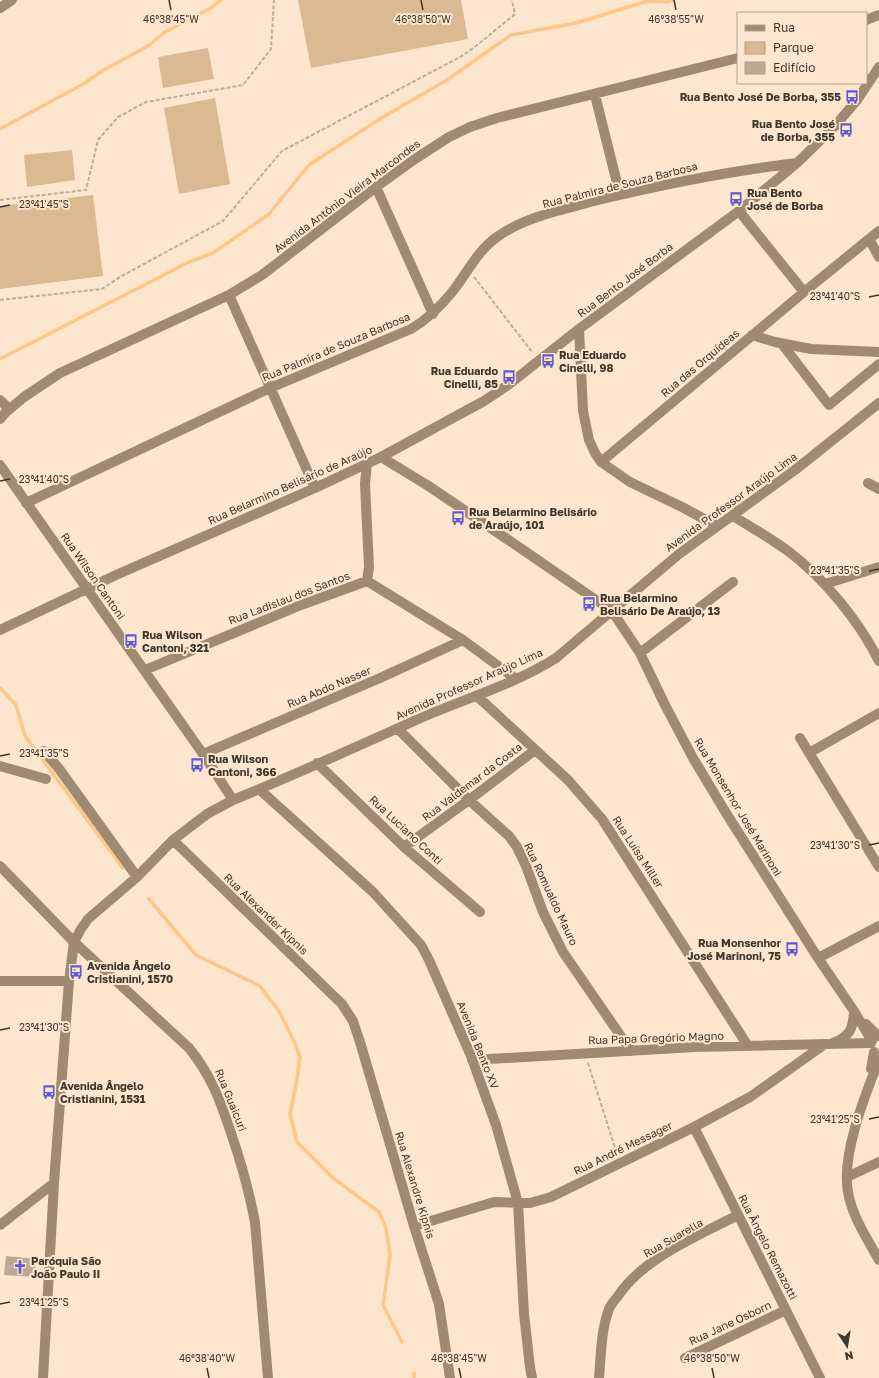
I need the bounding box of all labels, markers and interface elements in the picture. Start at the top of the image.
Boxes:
legend [737,12,867,84]
text: 46°38'45"W [143,13,199,25]
text: 46°38'50"W [395,13,451,25]
text: 46°38'55"W [648,13,704,25]
text: Rua [773,20,795,35]
text: Parque [773,40,814,55]
text: Edifício [773,60,815,75]
bus stop icon: Rua Bento José De Borba, 355 [844,89,860,105]
place label: Rua Bento José De Borba, 355 [680,90,841,103]
place label: Rua Bento José de Borba, 355 [752,117,836,143]
bus stop icon: Rua Bento José de Borba, 355 [838,122,854,138]
street label: Avenida Antônio Vieira Marcondes [271,136,422,255]
street label: Rua Palmira de Souza Barbosa [541,159,699,210]
place label: Rua Bento José de Borba [747,186,823,212]
bus stop icon: Rua Bento José de Borba [728,191,744,207]
text: 23°41'45"S [19,198,69,210]
street label: Rua Bento José Borba [574,240,675,320]
text: 23°41'40"S [810,290,860,302]
street label: Rua Palmira de Souza Barbosa [260,309,412,384]
street label: Rua das Orquídeas [658,326,742,399]
place label: Rua Eduardo Cinelli, 98 [559,348,627,374]
bus stop icon: Rua Eduardo Cinelli, 98 [540,353,556,369]
place label: Rua Eduardo Cinelli, 85 [431,364,498,390]
bus stop icon: Rua Eduardo Cinelli, 85 [501,369,517,385]
street label: Rua Belarmino Belisário de Araújo [206,442,374,527]
street label: Avenida Professor Araújo Lima [662,449,799,554]
text: 23°41'40"S [19,473,69,485]
place label: Rua Belarmino Belisário de Araújo, 101 [469,505,597,531]
bus stop icon: Rua Belarmino Belisário de Araújo, 101 [450,510,466,526]
street label: Rua Wilson Cantoni [59,530,128,622]
text: 23°41'35"S [810,564,860,576]
street label: Rua Ladislau dos Santos [226,568,351,627]
place label: Rua Belarmino Belisário De Araújo, 13 [600,591,720,617]
bus stop icon: Rua Belarmino Belisário De Araújo, 13 [581,596,597,612]
place label: Rua Wilson Cantoni, 321 [142,628,209,654]
bus stop icon: Rua Wilson Cantoni, 321 [123,633,139,649]
street label: Avenida Professor Araújo Lima [393,645,544,722]
street label: Rua Abdo Nasser [285,663,373,710]
street label: Rua Monsenhor José Marinoni [692,735,785,878]
street label: Rua Valdemar da Costa [419,740,524,823]
text: 23°41'35"S [19,747,69,759]
place label: Rua Wilson Cantoni, 366 [208,752,276,778]
bus stop icon: Rua Wilson Cantoni, 366 [189,757,205,773]
street label: Rua Luciano Conti [367,793,446,867]
street label: Rua Luísa Miller [610,813,667,891]
text: 23°41'30"S [810,839,860,851]
street label: Rua Romualdo Mauro [522,840,581,948]
street label: Rua Alexander Kipnis [222,870,311,957]
place label: Rua Monsenhor José Marinoni, 75 [687,936,782,962]
bus stop icon: Rua Monsenhor José Marinoni, 75 [784,941,800,957]
place label: Avenida Ângelo Cristianini, 1570 [87,959,173,985]
bus stop icon: Avenida Ângelo Cristianini, 1570 [68,964,84,980]
street label: Avenida Bento XV [455,999,502,1091]
text: 23°41'30"S [19,1021,69,1033]
street label: Rua Papa Gregório Magno [588,1029,725,1046]
street label: Rua Guaicuri [213,1067,250,1133]
place label: Avenida Ângelo Cristianini, 1531 [60,1079,146,1105]
bus stop icon: Avenida Ângelo Cristianini, 1531 [41,1084,57,1100]
text: 23°41'25"S [810,1113,860,1125]
street label: Rua André Messager [571,1118,675,1177]
street label: Rua Alexandre Kipnis [393,1130,438,1240]
street label: Rua Ângelo Remazotti [736,1192,801,1302]
street label: Rua Suarella [641,1215,705,1260]
place label: Paróquia São João Paulo II [31,1254,102,1280]
church icon: Paróquia São João Paulo II [12,1259,28,1275]
text: 23°41'25"S [19,1296,69,1308]
street label: Rua Jane Osborn [686,1298,773,1347]
north arrow [827,1326,867,1366]
text: N [844,1349,855,1363]
text: 46°38'40"W [179,1352,235,1364]
text: 46°38'45"W [431,1352,487,1364]
text: 46°38'50"W [684,1352,740,1364]

